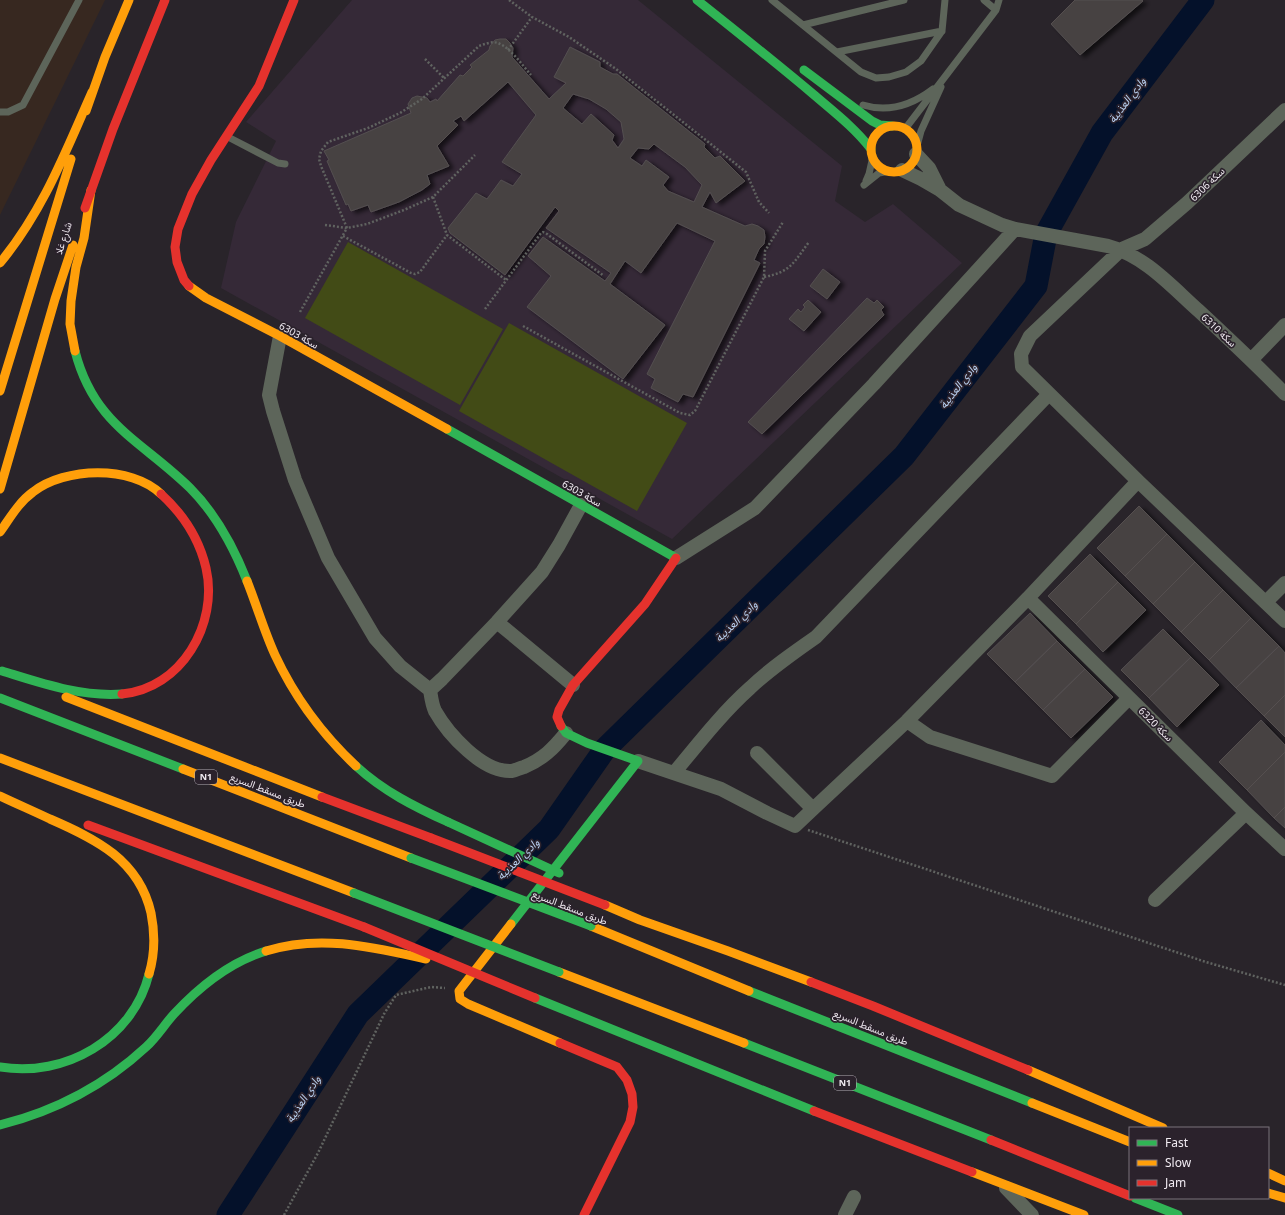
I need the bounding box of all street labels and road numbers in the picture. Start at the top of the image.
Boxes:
street label: سكة 6306 [1187,164,1228,204]
street label: شارع غلا [51,220,76,256]
street label: سكة 6310 [1198,310,1240,350]
street label: سكة 6303 [277,318,321,352]
street label: سكة 6303 [560,476,604,510]
street label: سكة 6320 [1136,704,1176,744]
street label: طريق مسقط السريع [228,769,308,812]
road number: N1 [195,770,217,784]
street label: طريق مسقط السريع [530,886,610,929]
street label: طريق مسقط السريع [831,1006,911,1049]
road number: N1 [834,1076,856,1090]

